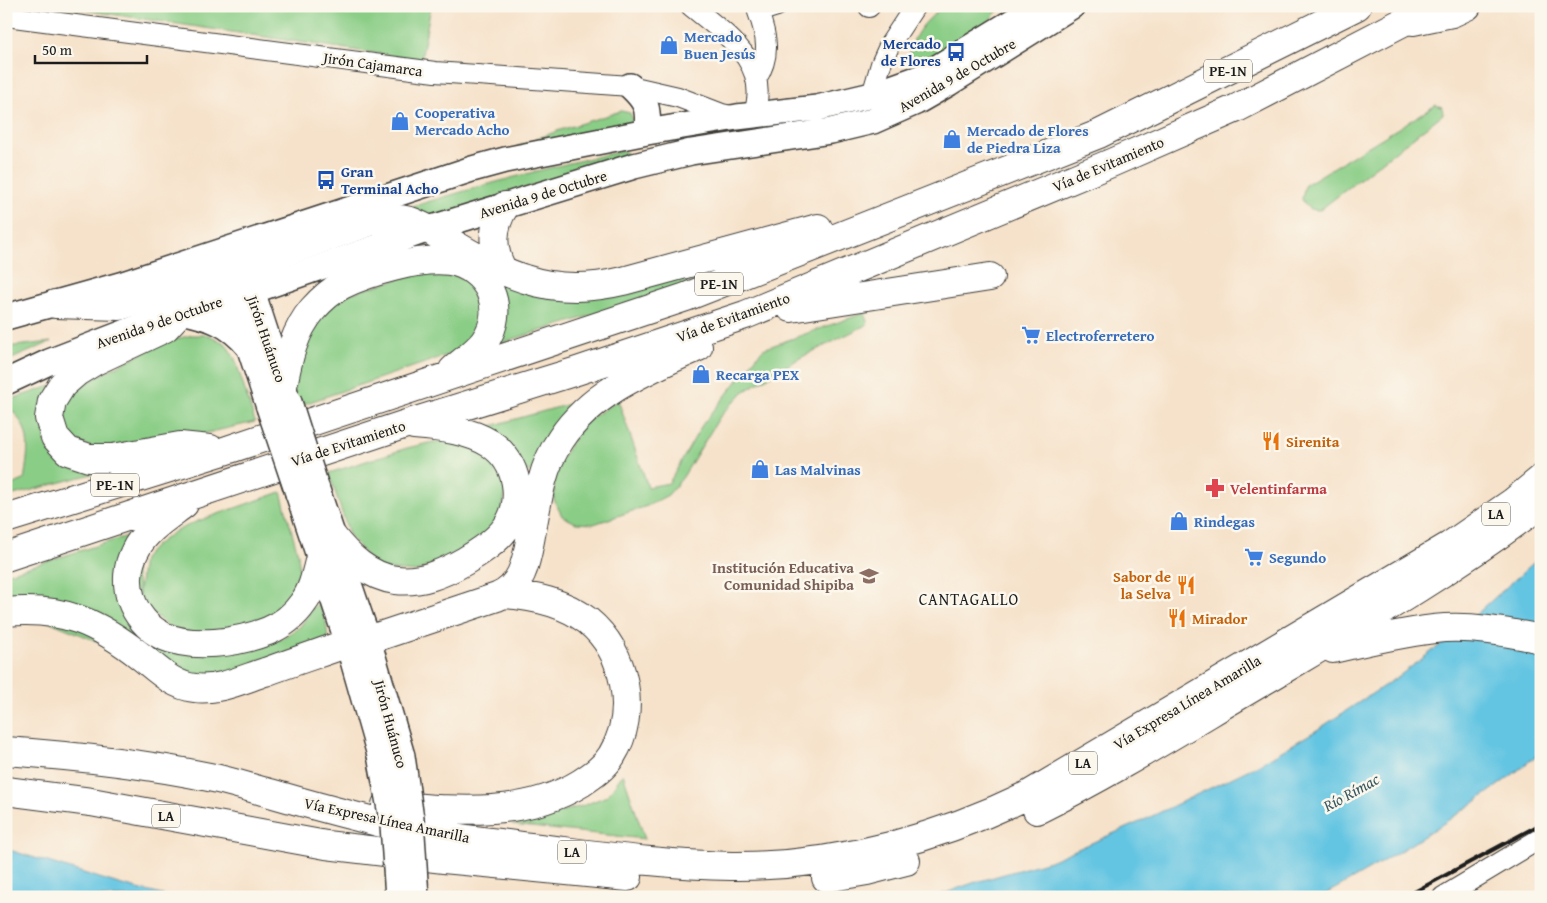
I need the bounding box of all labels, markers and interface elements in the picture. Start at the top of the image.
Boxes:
place label: Mercado Buen Jesús [684,26,755,64]
scale bar [35,32,148,64]
place label: Mercado de Flores [881,33,941,71]
street label: Avenida 9 de Octubre [894,33,1020,117]
shop icon: Mercado Buen Jesús [658,34,680,56]
text: 50 m [42,39,73,60]
bus stop icon: Mercado de Flores [945,41,967,63]
street label: Jirón Cajamarca [320,46,424,81]
road number: PE-1N [1204,59,1252,82]
place label: Cooperativa Mercado Acho [415,102,510,140]
shop icon: Cooperativa Mercado Acho [389,110,411,132]
place label: Mercado de Flores de Piedra Liza [967,120,1089,158]
shop icon: Mercado de Flores de Piedra Liza [941,128,963,150]
street label: Vía de Evitamiento [1049,131,1167,197]
place label: Gran Terminal Acho [341,161,439,199]
street label: Avenida 9 de Octubre [477,165,609,223]
bus stop icon: Gran Terminal Acho [315,169,337,191]
road number: PE-1N [695,272,743,296]
street label: Vía de Evitamiento [673,287,793,347]
street label: Avenida 9 de Octubre [93,291,225,353]
street label: Jirón Huánuco [242,291,292,386]
supermarket icon: Electroferretero [1020,324,1042,346]
place label: Electroferretero [1046,325,1155,346]
shop icon: Recarga PEX [690,363,712,385]
place label: Recarga PEX [716,364,800,385]
street label: Vía de Evitamiento [288,414,408,471]
restaurant icon: Sirenita [1260,430,1282,452]
place label: Sirenita [1286,431,1340,452]
shop icon: Las Malvinas [749,458,771,480]
place label: Las Malvinas [775,459,861,480]
road number: PE-1N [91,474,139,496]
pharmacy icon: Velentinfarma [1204,477,1226,499]
place label: Velentinfarma [1230,478,1327,499]
road number: LA [1482,502,1510,526]
shop icon: Rindegas [1168,510,1190,532]
place label: Rindegas [1194,511,1255,532]
supermarket icon: Segundo [1243,546,1265,568]
place label: Segundo [1269,547,1326,568]
place label: Institución Educativa Comunidad Shipiba [712,557,854,595]
school or university icon: Institución Educativa Comunidad Shipiba [858,565,880,587]
place label: Sabor de la Selva [1113,566,1171,604]
restaurant icon: Sabor de la Selva [1175,574,1197,596]
district label: CANTAGALLO [919,587,1019,611]
restaurant icon: Mirador [1166,607,1188,629]
place label: Mirador [1192,608,1248,629]
street label: Vía Expresa Línea Amarilla [1109,650,1265,754]
street label: Jirón Huánuco [369,676,413,771]
road number: LA [1069,751,1097,774]
water label: Río Rímac [1318,766,1384,818]
street label: Vía Expresa Línea Amarilla [302,792,472,848]
road number: LA [152,804,180,828]
road number: LA [558,840,586,864]

